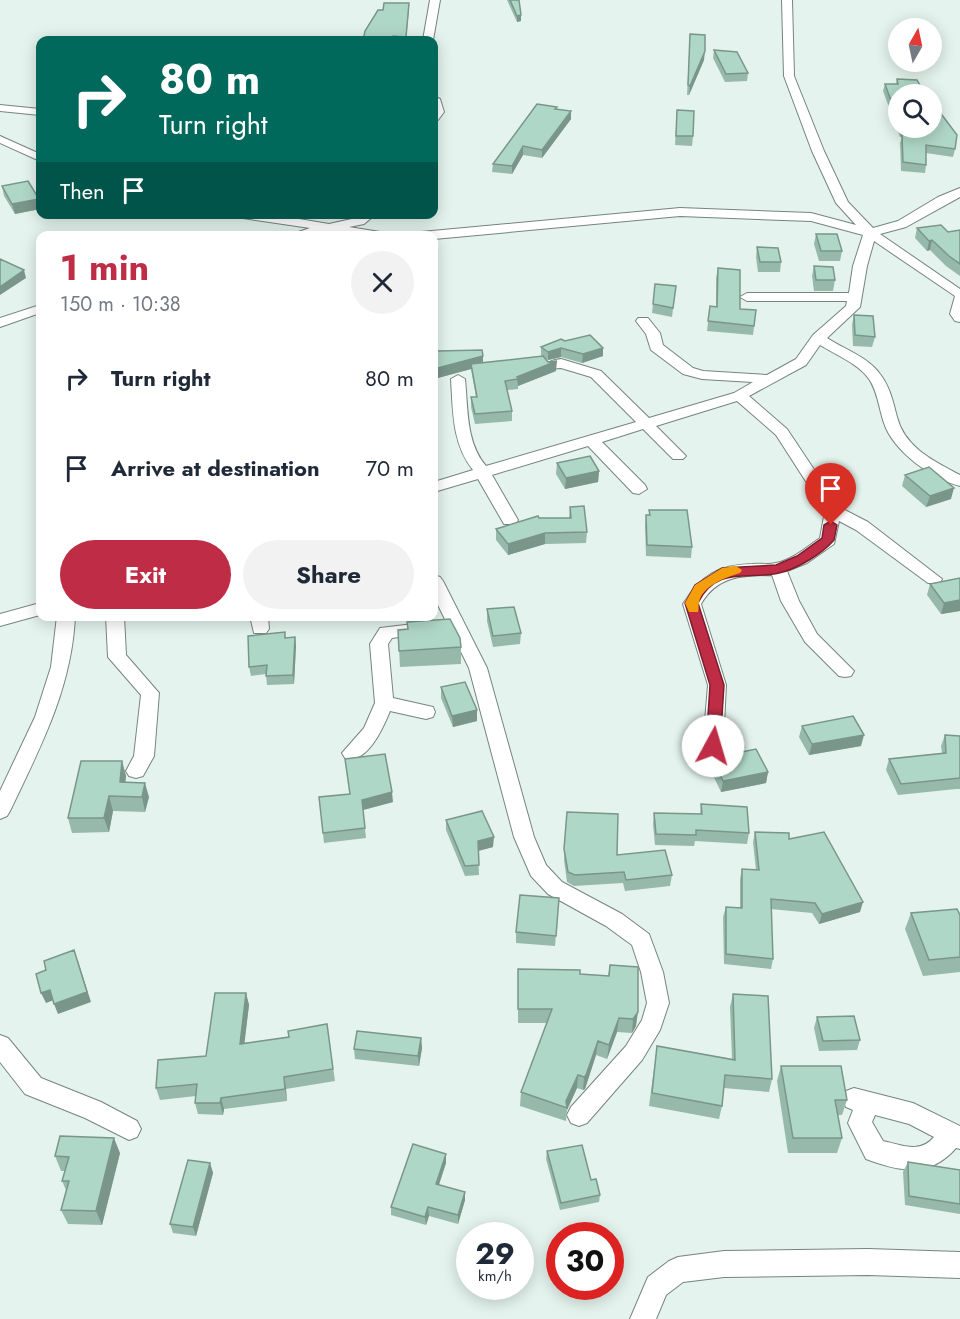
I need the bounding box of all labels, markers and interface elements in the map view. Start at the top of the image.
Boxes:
north arrow [888,18,942,72]
map controls [888,18,942,138]
text: 80 m [159,49,260,110]
icon: right [60,60,138,138]
button: search [888,84,942,138]
text: Turn right [159,105,267,144]
icon: arrive [117,174,150,207]
text: Then [60,175,105,207]
text: 1 min [60,241,149,293]
button: close [351,251,414,314]
text: 150 m · 10:38 [60,290,181,319]
icon: right [60,362,93,395]
text: Turn right [111,362,211,394]
text: 80 m [365,362,414,394]
icon: arrive [60,452,93,485]
text: Arrive at destination [111,452,320,484]
text: 70 m [365,452,414,484]
pin [805,463,856,525]
icon: arrive [814,472,847,505]
button: Exit [60,540,231,609]
button: Share [243,540,414,609]
position arrow [681,714,745,778]
speed limit sign: 30 [546,1222,624,1300]
text: 29 [475,1232,515,1275]
text: km/h [478,1265,512,1287]

